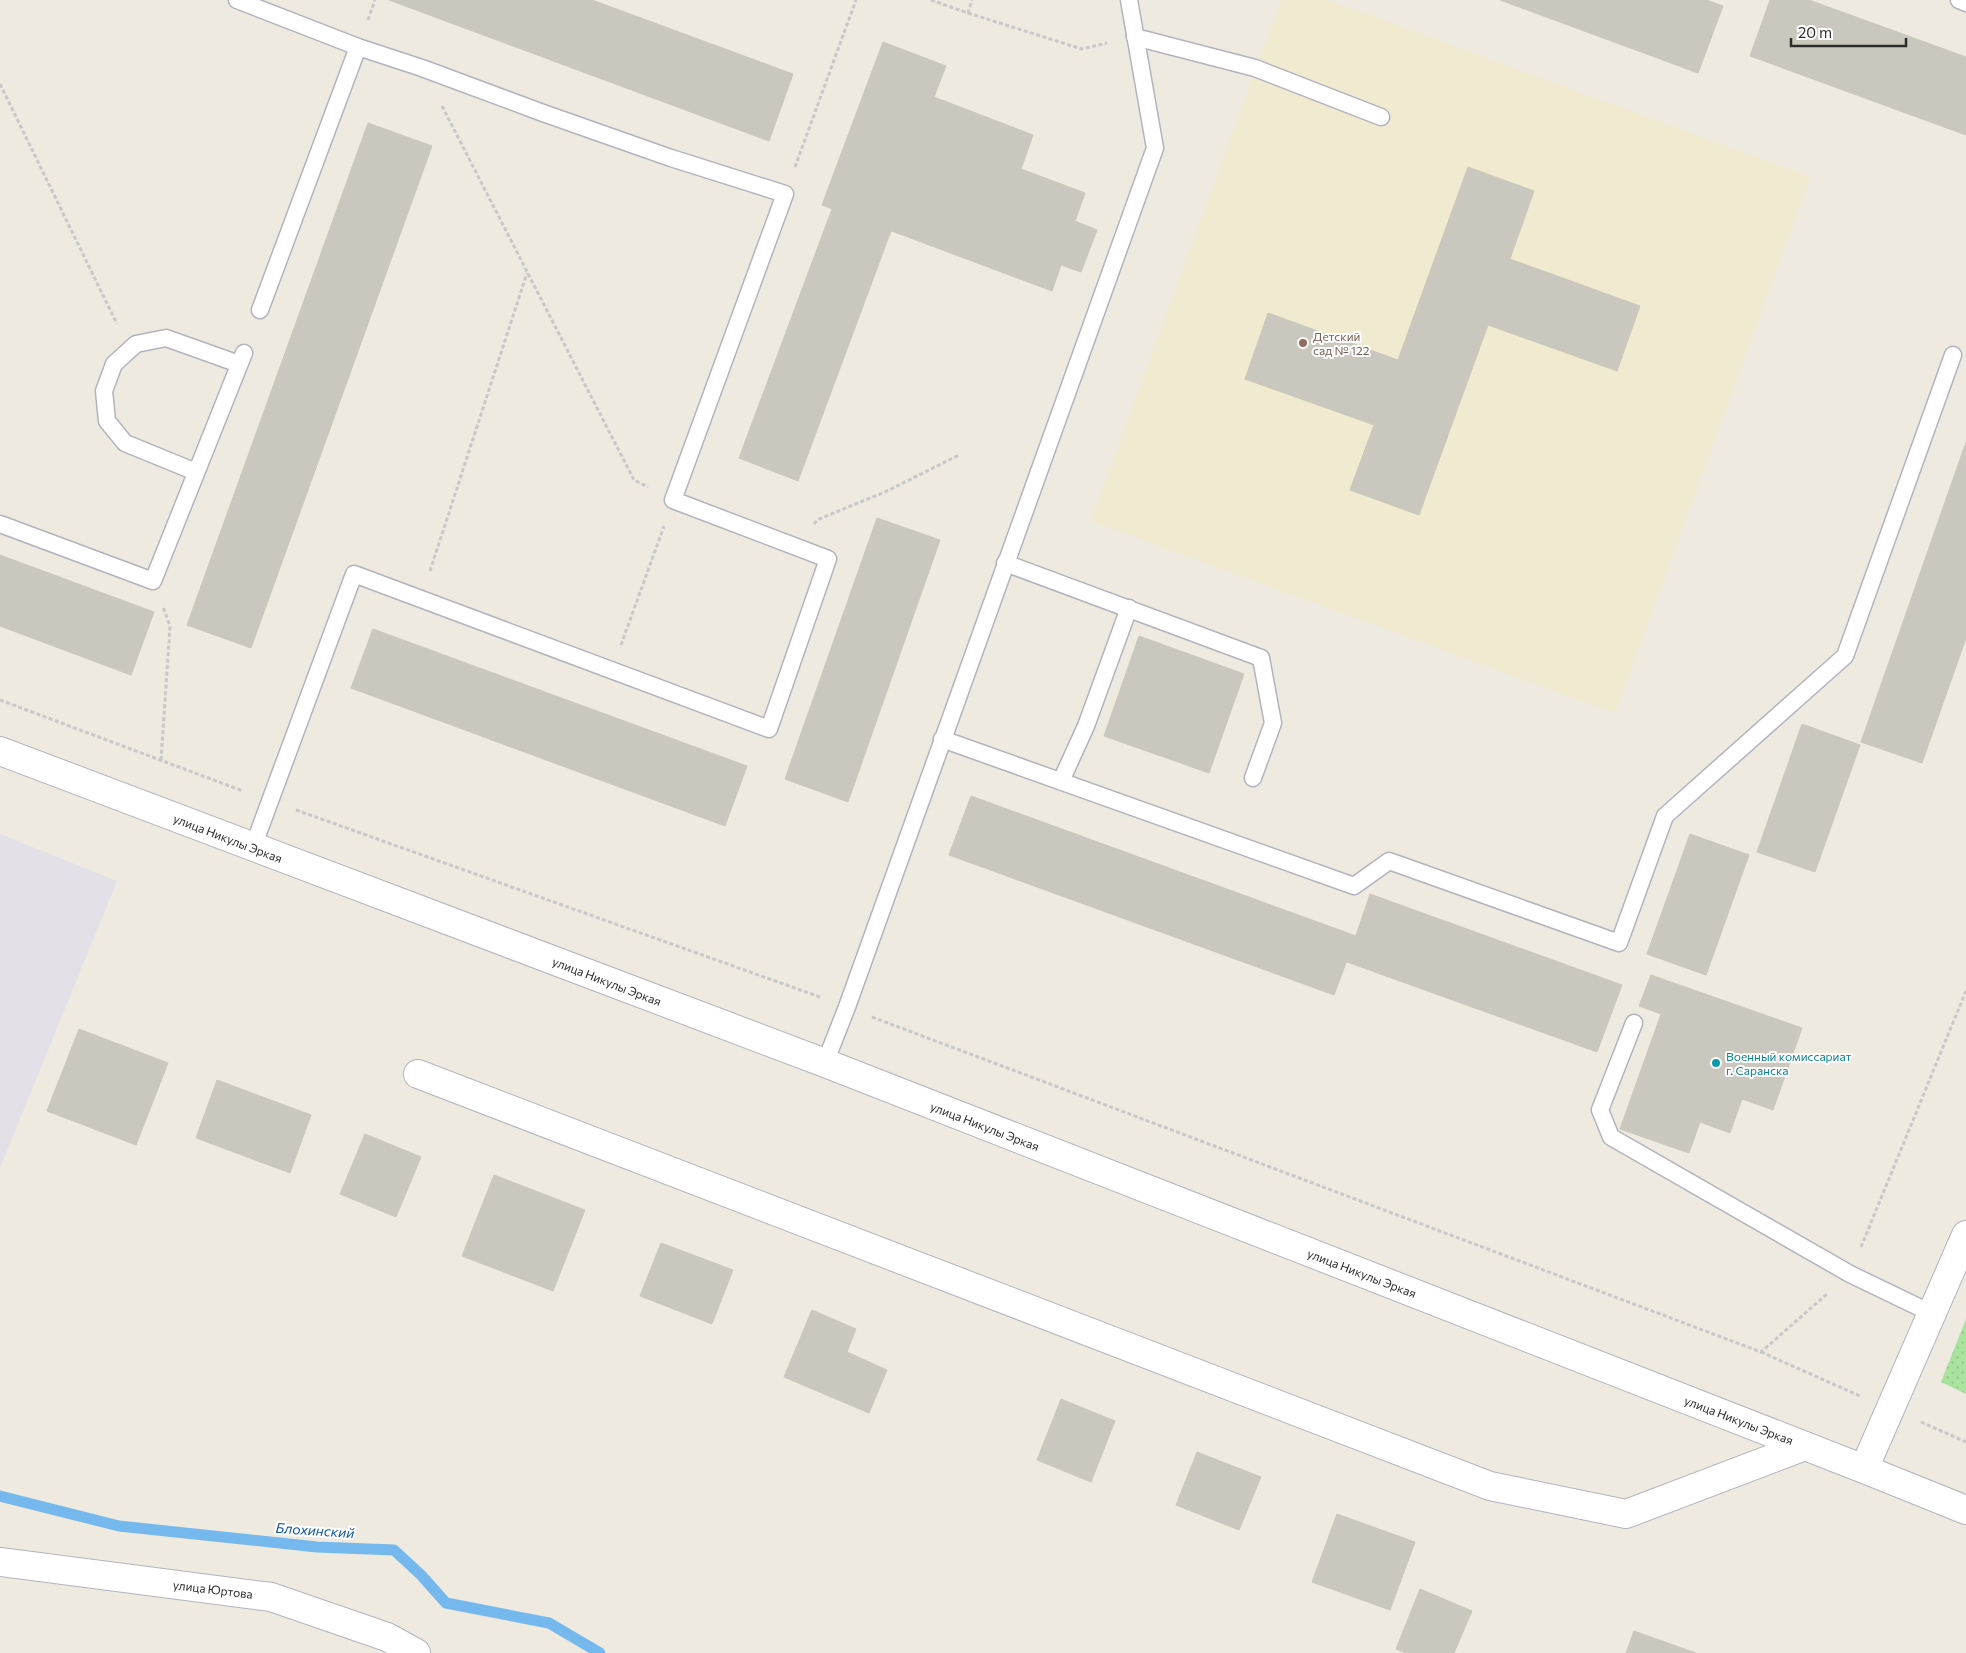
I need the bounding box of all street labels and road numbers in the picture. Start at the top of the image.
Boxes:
street label: улица Никулы Эркая [172,811,284,865]
street label: улица Никулы Эркая [551,954,663,1008]
street label: улица Никулы Эркая [929,1099,1041,1153]
street label: улица Никулы Эркая [1306,1246,1418,1300]
street label: улица Никулы Эркая [1683,1393,1795,1447]
street label: улица Юртова [172,1577,254,1601]

